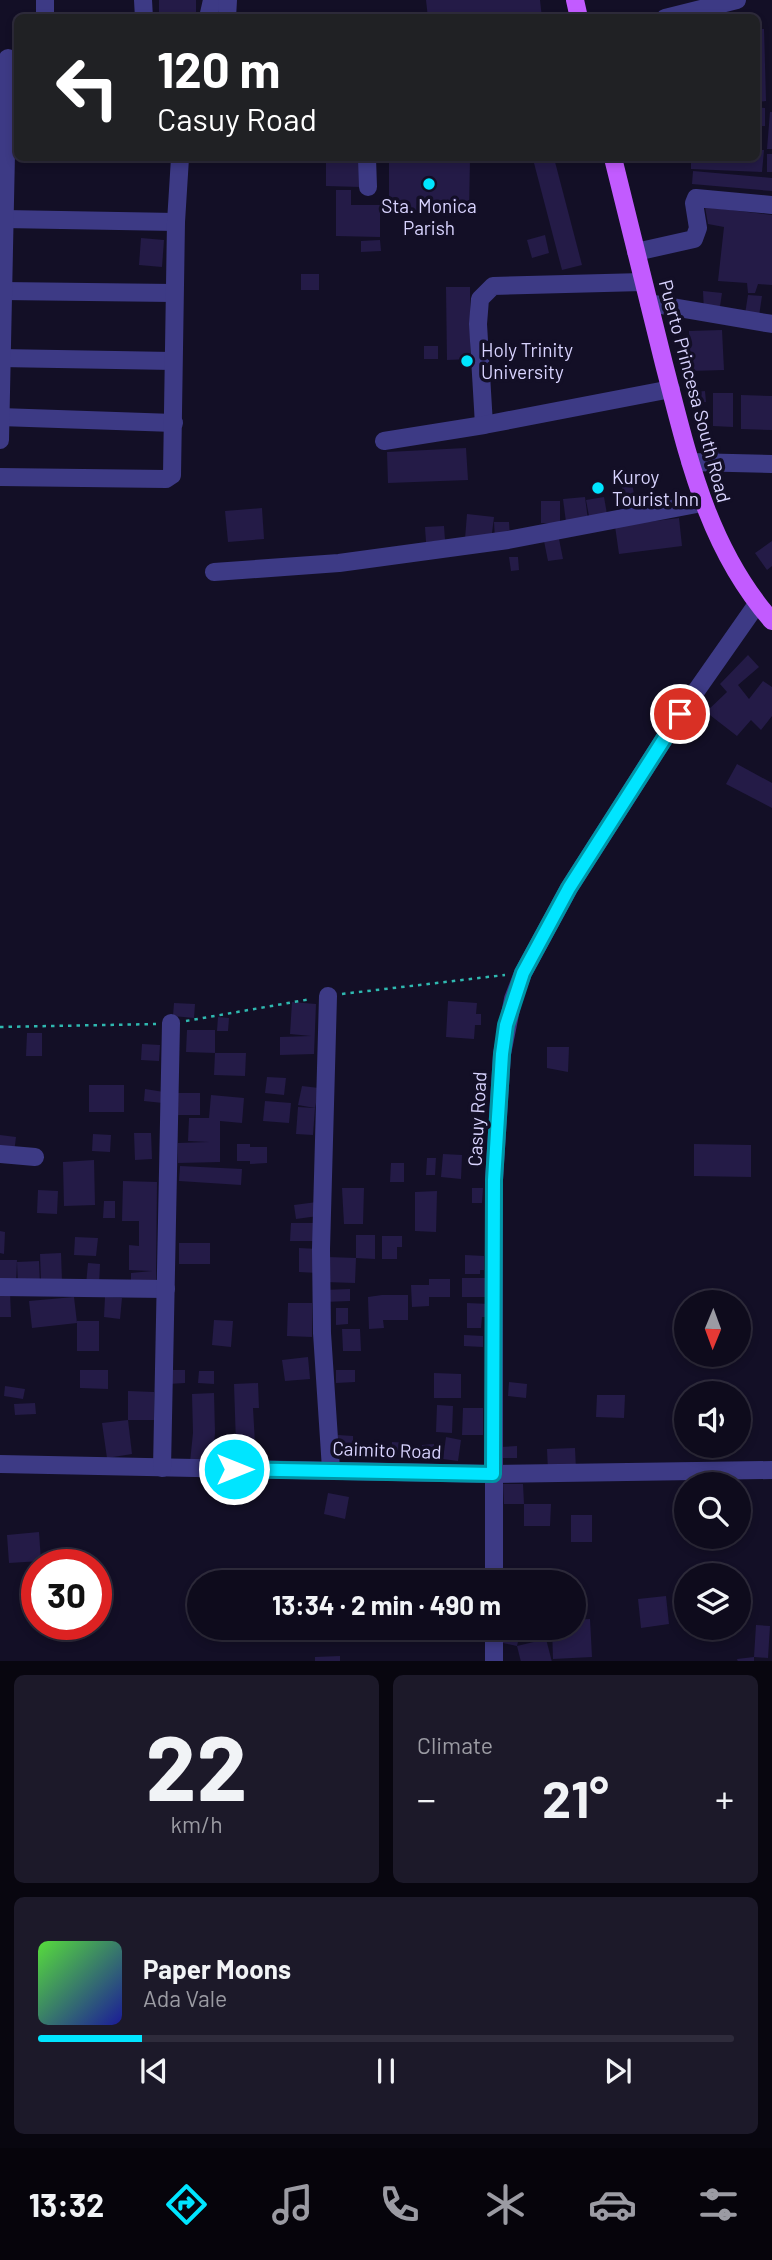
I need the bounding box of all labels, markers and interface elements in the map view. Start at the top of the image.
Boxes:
text: 120 m [157,39,280,98]
icon: left [42,42,133,133]
text: Casuy Road [157,99,317,137]
marker: Sta. Monica Parish [421,176,437,192]
place label: Sta. Monica Parish [381,194,477,239]
street label: Puerto Princesa South Road [655,277,736,505]
place label: Holy Trinity University [481,338,573,383]
marker: Holy Trinity University [459,353,475,369]
place label: Kuroy Tourist Inn [612,465,699,510]
marker: Kuroy Tourist Inn [590,480,606,496]
pin [650,684,710,744]
icon: arrive [661,695,699,733]
street label: Casuy Road [463,1071,490,1167]
north arrow [674,1290,751,1367]
map controls [674,1290,751,1640]
button: sound [674,1381,751,1458]
position arrow [197,1432,271,1506]
street label: Caimito Road [332,1436,442,1463]
button: search [674,1472,751,1549]
speed limit sign: 30 [21,1549,112,1640]
button: layers [674,1563,751,1640]
text: 13:34 · 2 min · 490 m [272,1589,501,1620]
text: 22 [146,1710,247,1819]
text: Climate [417,1731,493,1759]
text: 21° [542,1766,609,1828]
text: − [417,1775,436,1821]
text: + [715,1775,734,1821]
text: km/h [170,1810,223,1838]
text: Paper Moons [143,1953,291,1984]
text: Ada Vale [143,1984,227,2012]
icon: previous [135,2052,173,2090]
icon: pause [367,2052,405,2090]
icon: next [599,2052,637,2090]
icon: directions [162,2180,211,2229]
icon: music [268,2180,317,2229]
icon: phone [375,2180,424,2229]
icon: climate [481,2180,530,2229]
icon: car [588,2180,637,2229]
icon: filters [694,2180,743,2229]
text: 13:32 [29,2185,104,2223]

